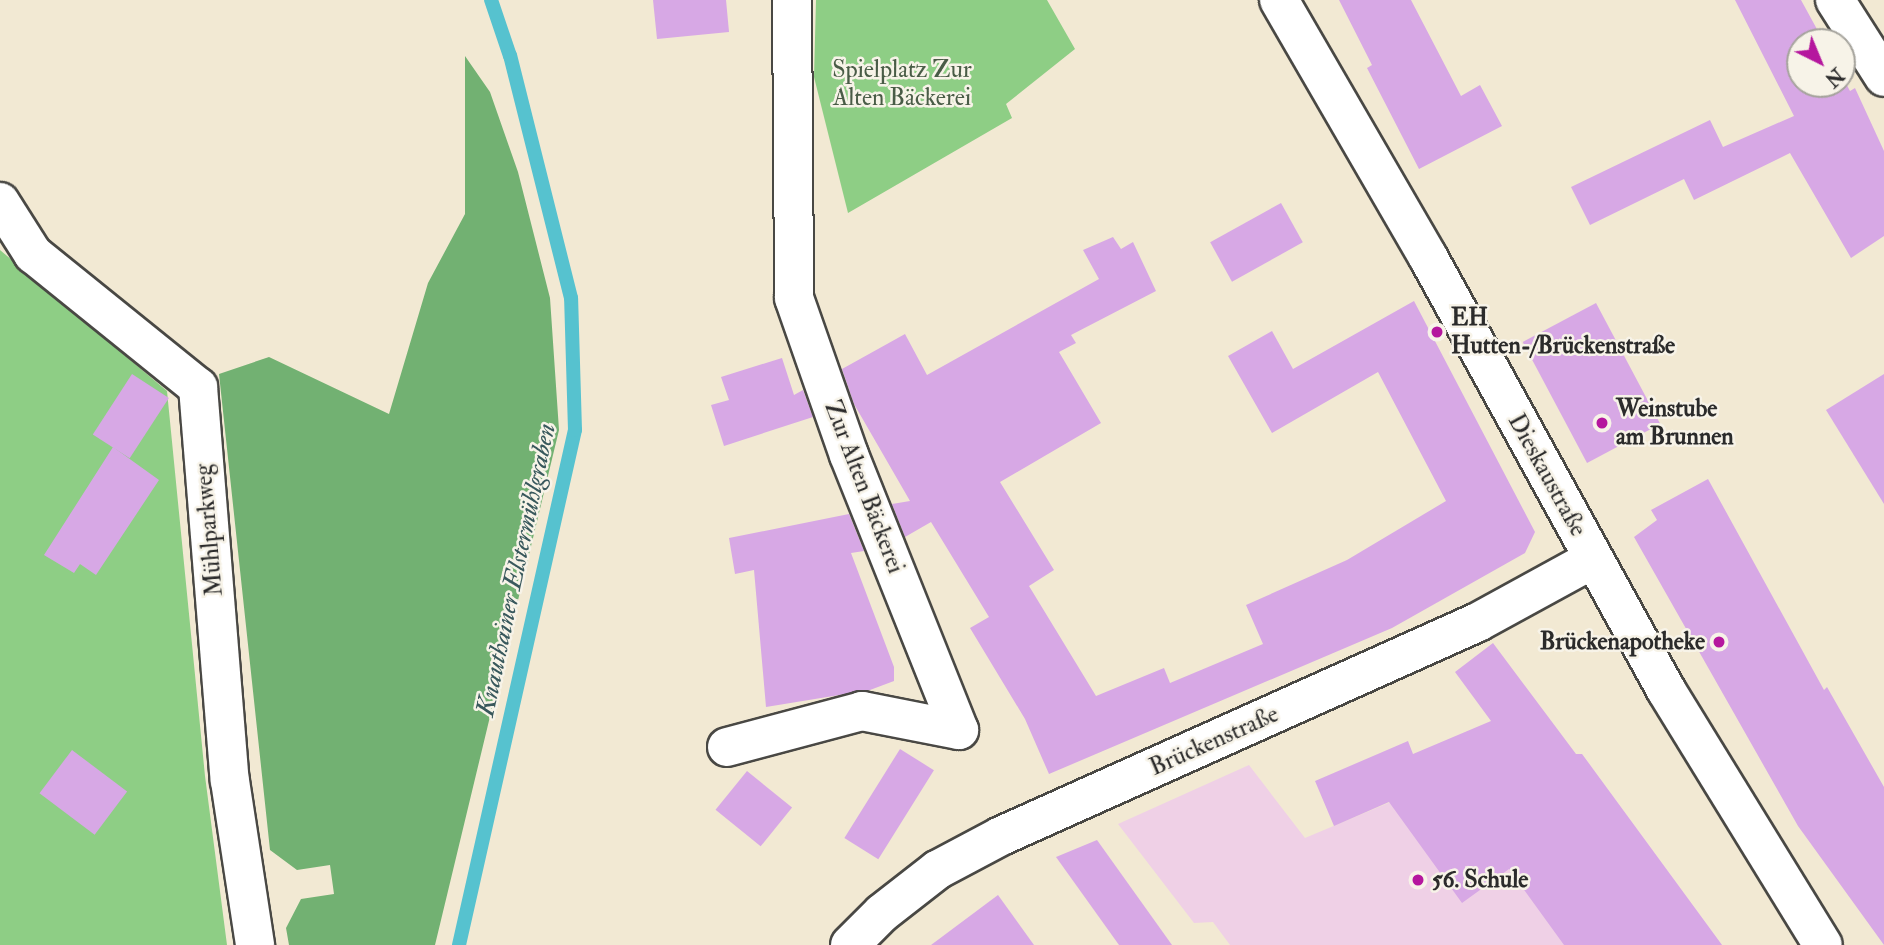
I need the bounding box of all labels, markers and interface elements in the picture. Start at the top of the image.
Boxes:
north arrow [1786,28,1856,98]
park label: Spielplatz Zur Alten Bäckerei [832,56,972,112]
text: N [1820,62,1848,91]
place label: EH Hutten-/Brückenstraße [1451,304,1675,360]
marker: EH Hutten-/Brückenstraße [1429,324,1445,340]
place label: Weinstube am Brunnen [1616,395,1734,451]
street label: Zur Alten Bäckerei [818,397,910,577]
street label: Dieskaustraße [1502,409,1592,541]
marker: Weinstube am Brunnen [1594,415,1610,431]
water label: Knauthainer Elstermühlgraben [471,421,563,719]
street label: Mühlparkweg [189,463,229,597]
place label: Brückenapotheke [1540,628,1705,656]
marker: Brückenapotheke [1711,634,1727,650]
street label: Brückenstraße [1145,700,1283,782]
place label: 56. Schule [1432,866,1528,894]
marker: 56. Schule [1410,872,1426,888]

